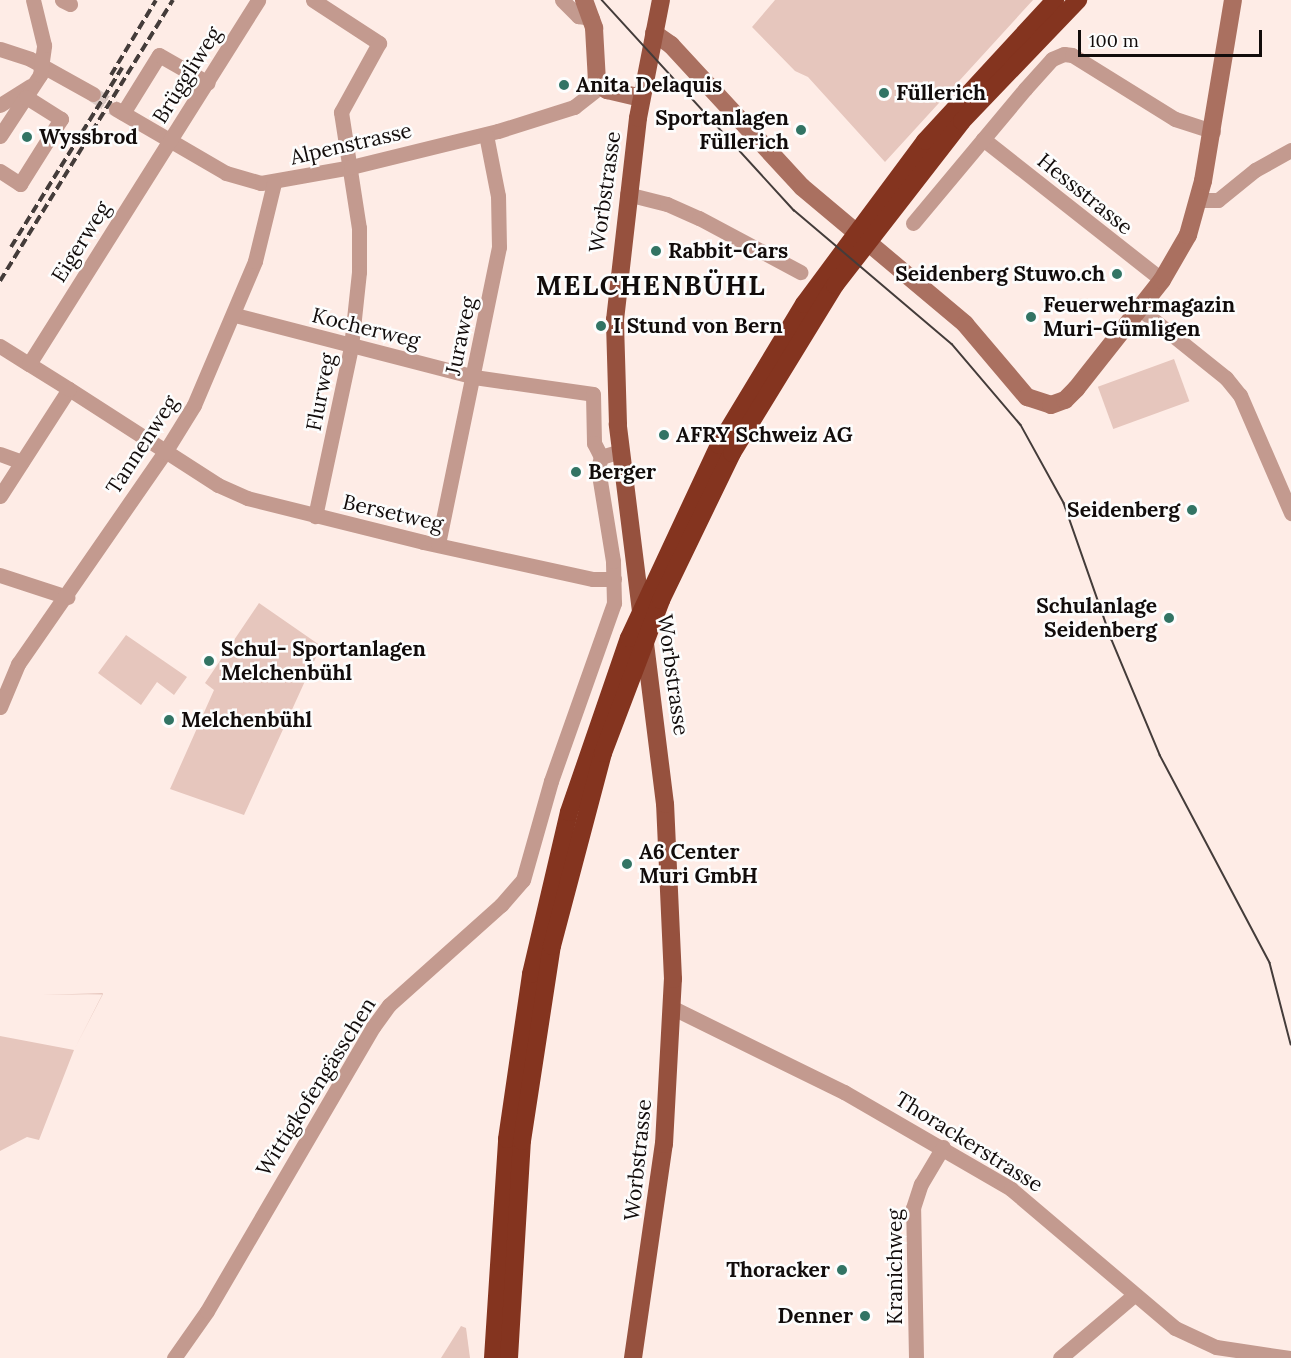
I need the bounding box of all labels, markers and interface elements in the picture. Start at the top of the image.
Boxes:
scale bar [1081,18,1266,56]
street label: Brüggliweg [147,22,227,128]
text: 100 m [1089,29,1139,52]
place label: Anita Delaquis [576,72,722,98]
marker: Anita Delaquis [557,78,571,92]
place label: Füllerich [896,80,986,106]
marker: Füllerich [877,86,891,100]
place label: Sportanlagen Füllerich [655,105,789,155]
street label: Alpenstrasse [288,118,414,170]
marker: Sportanlagen Füllerich [794,123,808,137]
place label: Wyssbrod [39,124,138,150]
marker: Wyssbrod [20,130,34,144]
street label: Worbstrasse [584,130,626,254]
street label: Hessstrasse [1032,148,1138,240]
street label: Eigerweg [46,197,116,287]
place label: Rabbit-Cars [668,238,788,264]
marker: Rabbit-Cars [649,244,663,258]
place label: Seidenberg Stuwo.ch [895,261,1105,287]
marker: Seidenberg Stuwo.ch [1110,267,1124,281]
district label: MELCHENBÜHL [536,270,766,302]
place label: Feuerwehrmagazin Muri-Gümligen [1043,292,1235,342]
street label: Juraweg [440,295,482,377]
street label: Kocherweg [309,302,423,354]
marker: Feuerwehrmagazin Muri-Gümligen [1024,310,1038,324]
place label: I Stund von Bern [613,313,783,339]
marker: I Stund von Bern [594,319,608,333]
street label: Flurweg [301,351,341,433]
street label: Tannenweg [101,391,183,499]
place label: AFRY Schweiz AG [676,422,853,448]
marker: AFRY Schweiz AG [657,428,671,442]
place label: Berger [588,459,656,485]
marker: Berger [569,465,583,479]
street label: Bersetweg [340,489,446,537]
place label: Seidenberg [1067,497,1180,523]
marker: Seidenberg [1185,503,1199,517]
place label: Schulanlage Seidenberg [1036,593,1157,643]
marker: Schulanlage Seidenberg [1162,611,1176,625]
street label: Worbstrasse [652,613,694,737]
place label: Schul- Sportanlagen Melchenbühl [221,636,426,686]
marker: Schul- Sportanlagen Melchenbühl [202,654,216,668]
place label: Melchenbühl [181,707,312,733]
marker: Melchenbühl [162,713,176,727]
place label: A6 Center Muri GmbH [639,839,758,889]
marker: A6 Center Muri GmbH [620,857,634,871]
street label: Wittigkofengässchen [251,993,381,1181]
street label: Thorackerstrasse [891,1086,1047,1198]
street label: Worbstrasse [619,1098,657,1222]
street label: Kranichweg [882,1209,908,1325]
place label: Thoracker [726,1257,830,1283]
marker: Thoracker [835,1263,849,1277]
place label: Denner [778,1303,853,1329]
marker: Denner [858,1309,872,1323]

